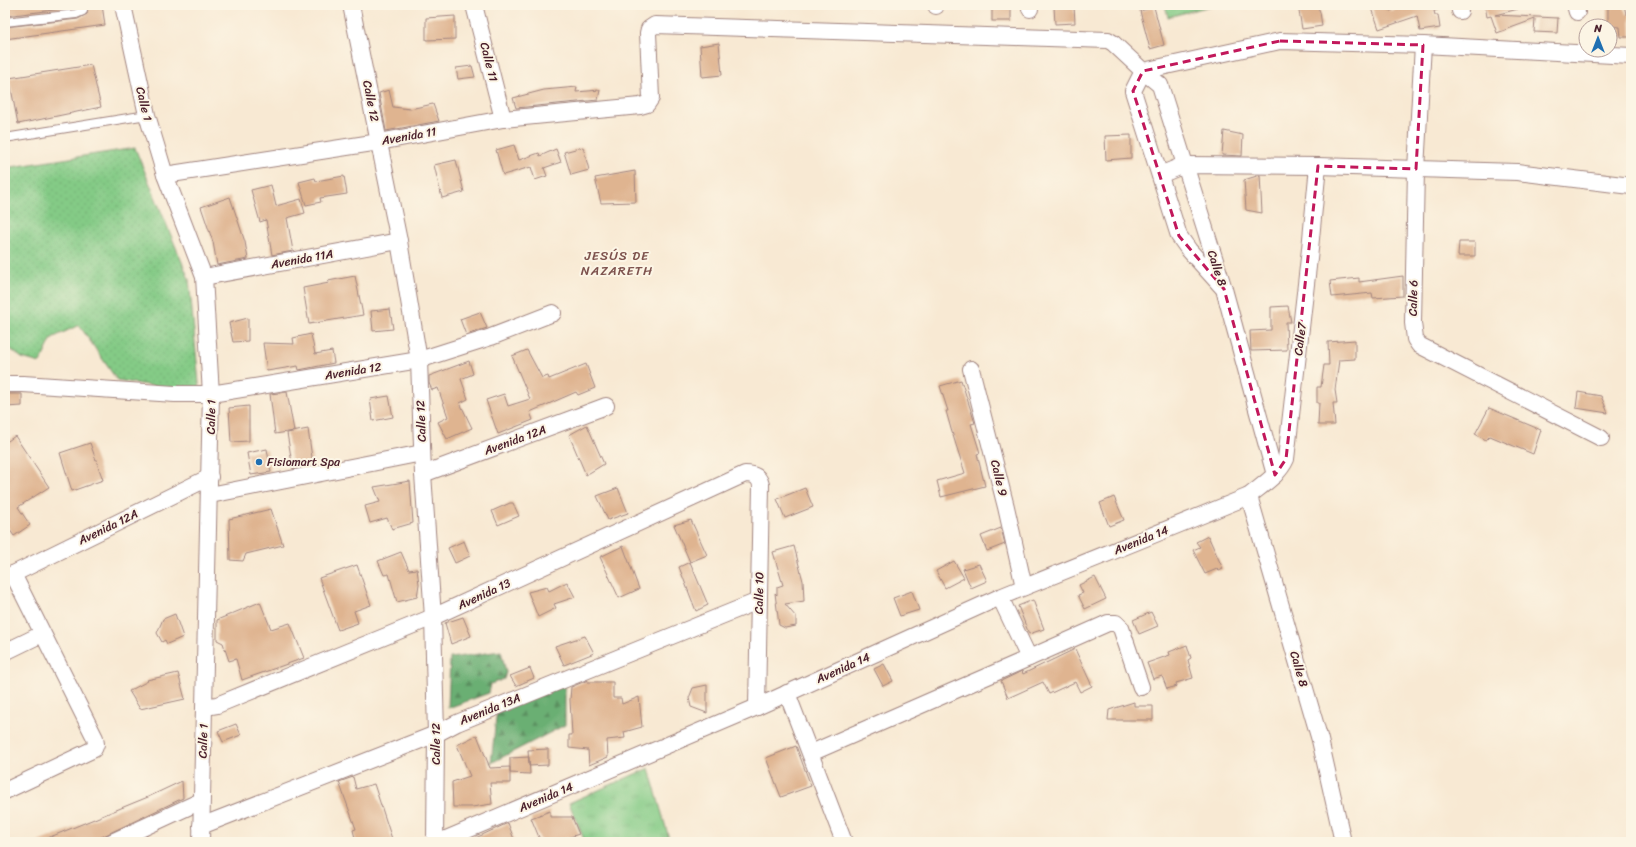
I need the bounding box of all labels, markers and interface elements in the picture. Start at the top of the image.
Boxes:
north arrow [1578,18,1618,58]
text: N [1593,19,1602,38]
street label: Calle 11 [473,40,505,84]
street label: Calle 12 [356,78,386,124]
street label: Calle 1 [129,84,159,124]
street label: Avenida 11 [379,120,438,152]
street label: Avenida 11A [268,243,335,275]
district label: JESÚS DE NAZARETH [581,244,653,282]
street label: Calle 8 [1201,247,1233,289]
street label: Calle 6 [1402,279,1424,316]
street label: Calle7 [1287,320,1313,357]
street label: Avenida 12 [322,356,383,386]
street label: Calle 1 [200,399,222,435]
street label: Calle 12 [409,400,433,442]
street label: Avenida 12A [480,419,549,462]
place label: Fisiomart Spa [267,451,341,473]
marker: Fisiomart Spa [254,457,264,467]
street label: Calle 9 [984,457,1014,499]
street label: Avenida 12A [73,503,142,552]
street label: Avenida 14 [1109,519,1172,561]
street label: Calle 10 [748,571,770,614]
street label: Avenida 13 [453,572,515,616]
street label: Avenida 14 [811,646,874,690]
street label: Calle 8 [1283,648,1315,690]
street label: Avenida 13A [455,687,524,732]
street label: Calle 1 [191,723,215,759]
street label: Calle 12 [425,723,447,765]
street label: Avenida 14 [514,775,577,819]

